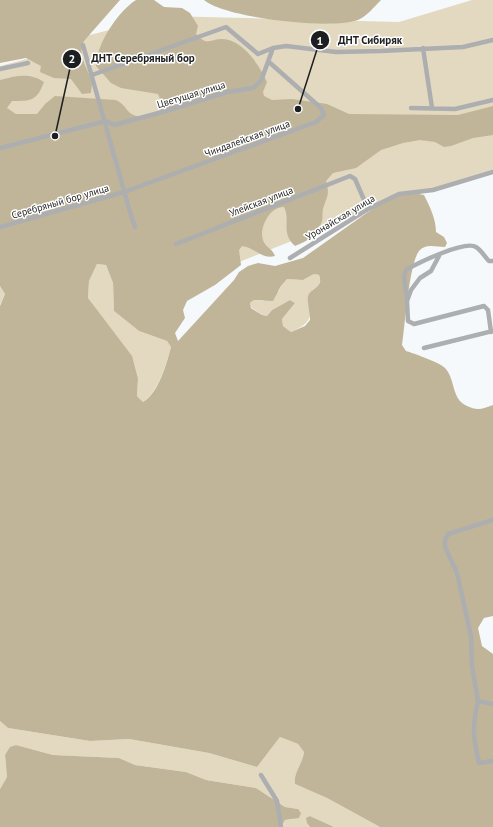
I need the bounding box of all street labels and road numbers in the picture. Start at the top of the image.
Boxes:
street label: Цветущая улица [155,78,227,111]
street label: Чиндалейская улица [203,117,292,160]
street label: Серебряный бор улица [10,181,110,222]
street label: Улейская улица [227,183,295,220]
street label: Уронайская улица [303,192,377,243]

